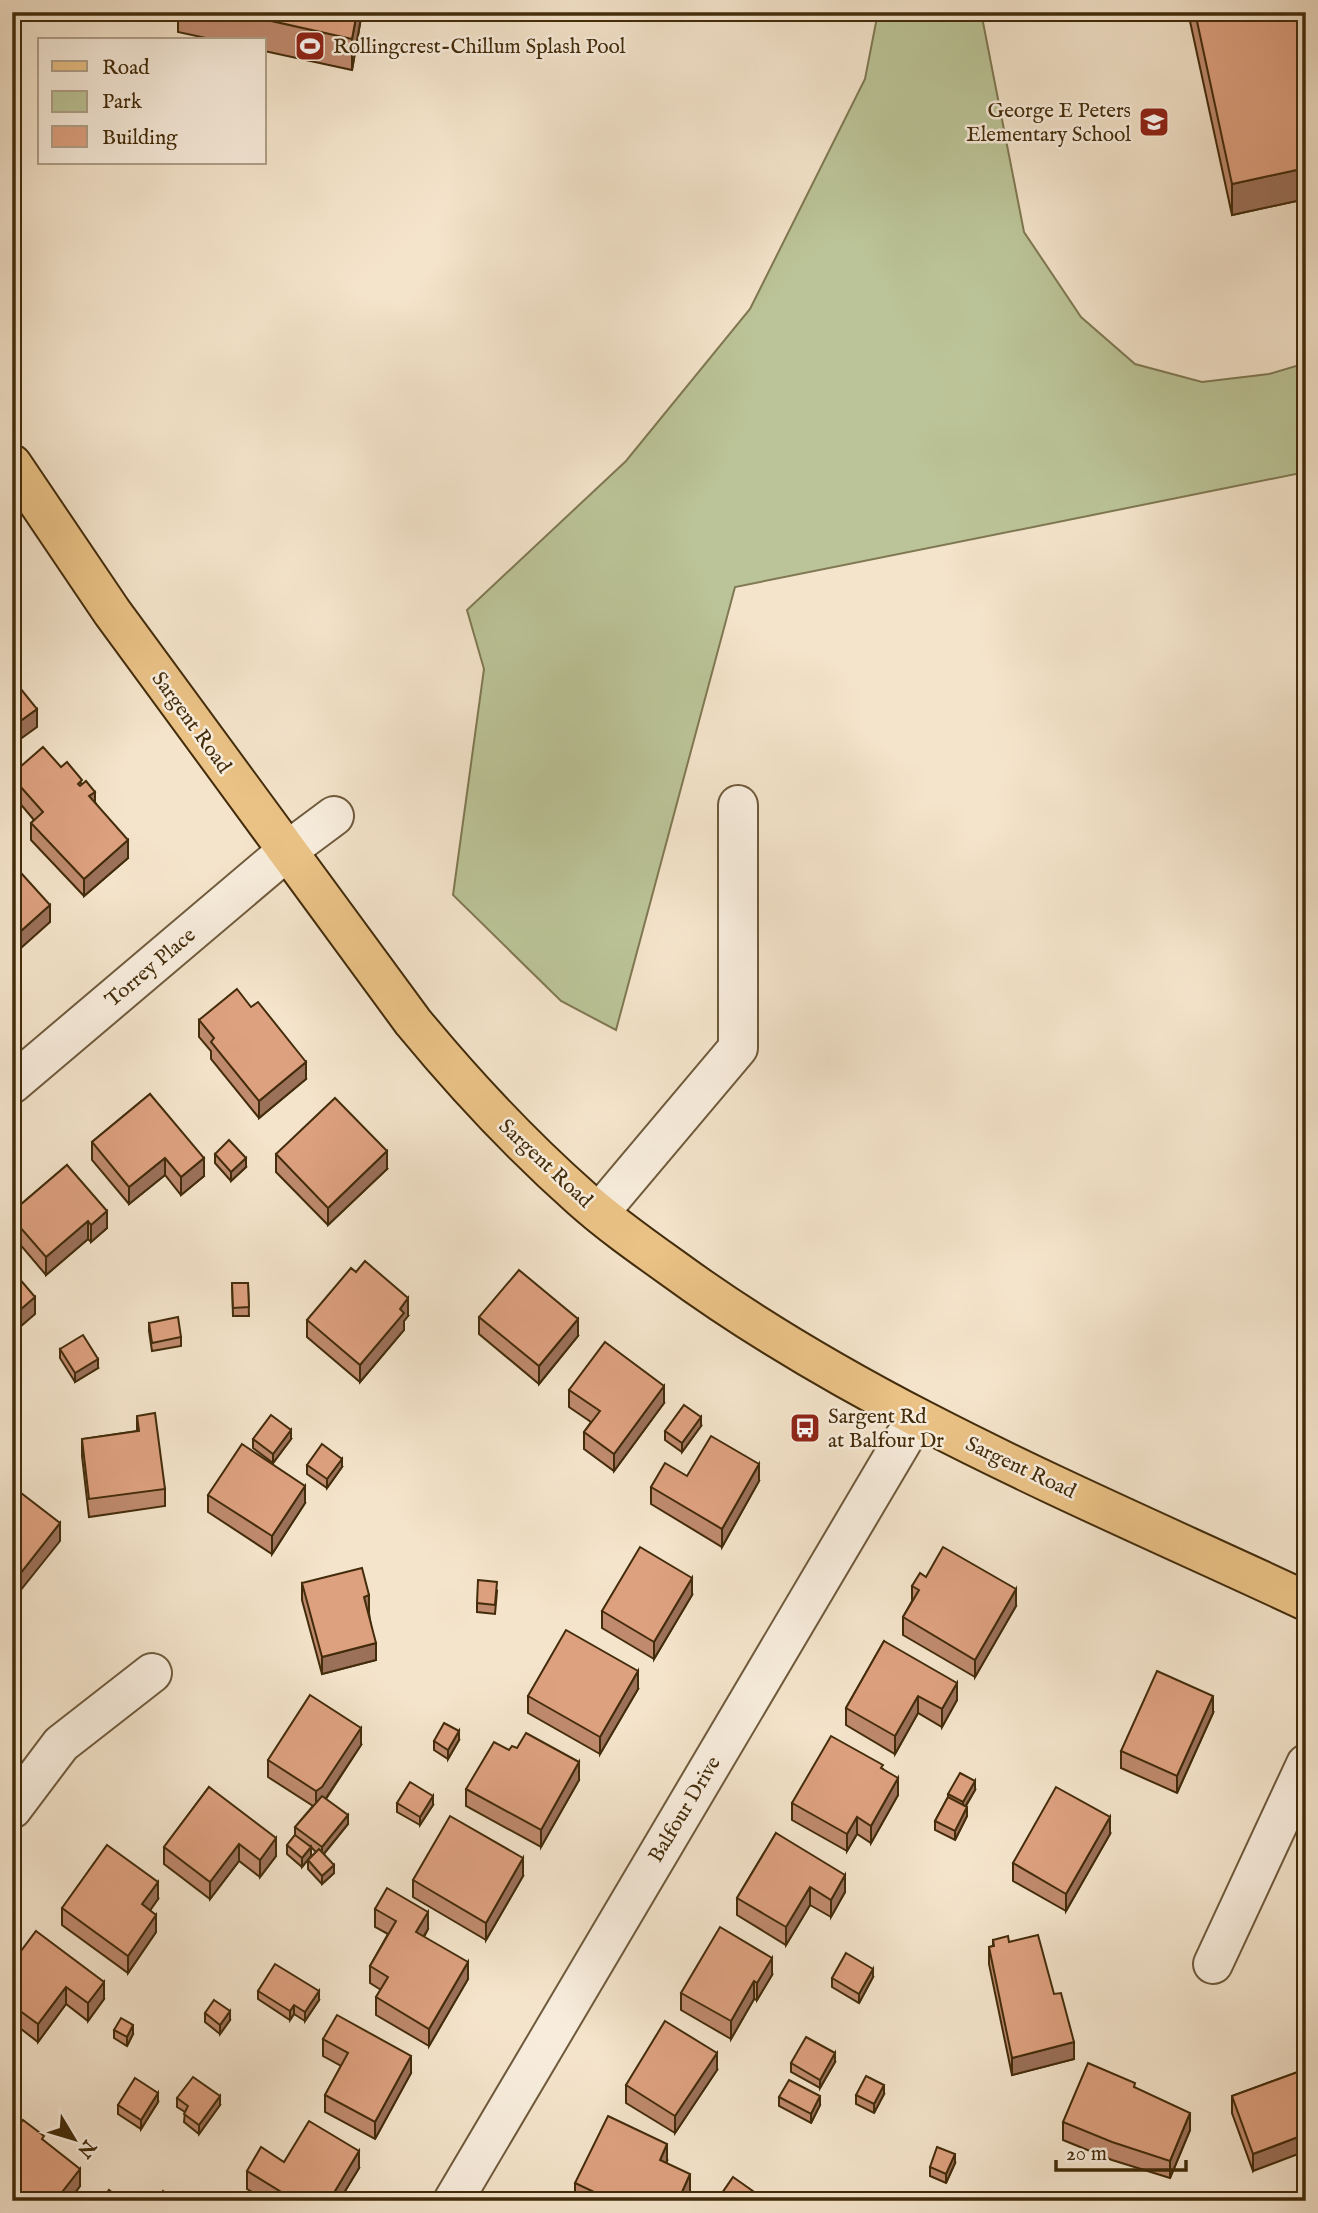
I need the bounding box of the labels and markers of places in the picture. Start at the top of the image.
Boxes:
sports icon: Rollingcrest-Chillum Splash Pool [293,29,327,63]
place label: Rollingcrest-Chillum Splash Pool [333,34,626,61]
place label: George E Peters Elementary School [966,98,1131,149]
school or university icon: George E Peters Elementary School [1137,105,1171,139]
place label: Sargent Rd at Balfour Dr [828,1404,944,1455]
bus stop icon: Sargent Rd at Balfour Dr [788,1411,822,1445]

